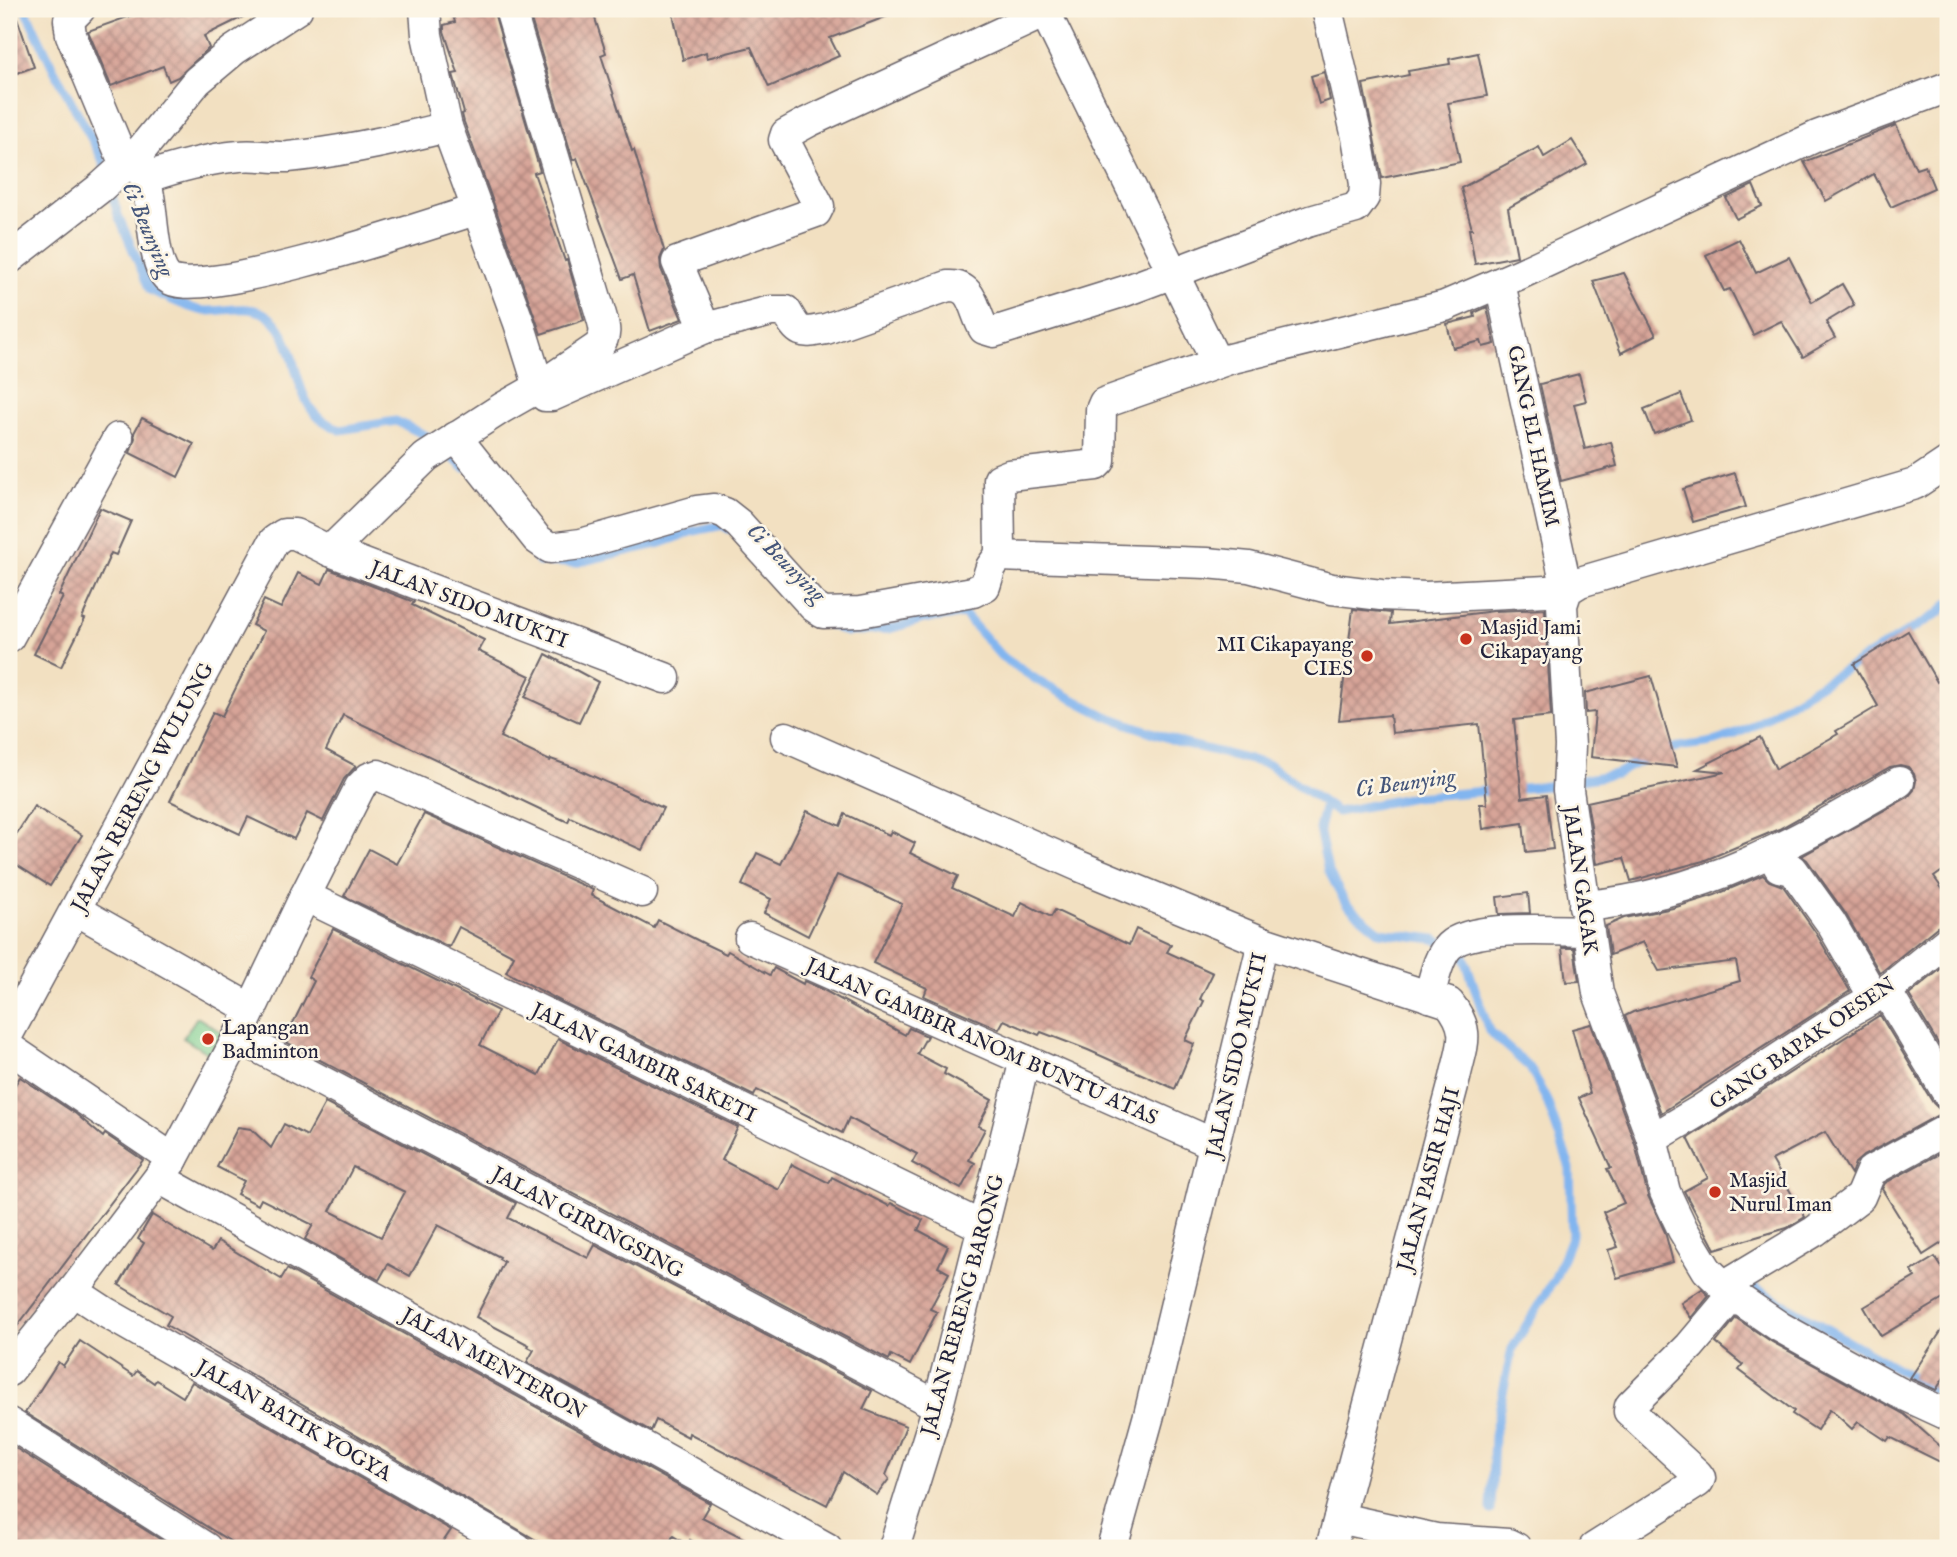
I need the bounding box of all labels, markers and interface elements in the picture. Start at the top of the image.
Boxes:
water label: Ci Beunying [114,178,181,283]
street label: GANG EL HAMIM [1500,343,1565,530]
water label: Ci Beunying [739,517,833,610]
street label: JALAN SIDO MUKTI [364,555,571,656]
place label: Masjid Jami Cikapayang [1480,615,1584,666]
marker: Masjid Jami Cikapayang [1458,631,1474,647]
place label: MI Cikapayang CIES [1217,632,1354,683]
marker: MI Cikapayang CIES [1359,648,1375,664]
street label: JALAN RERENG WULUNG [65,658,221,919]
water label: Ci Beunying [1353,762,1458,806]
street label: JALAN GAGAK [1555,802,1603,957]
street label: JALAN SIDO MUKTI [1200,950,1274,1162]
street label: JALAN GAMBIR ANOM BUNTU ATAS [799,951,1161,1132]
street label: GANG BAPAK OESEN [1705,972,1901,1117]
street label: JALAN GAMBIR SAKETI [525,996,760,1130]
place label: Lapangan Badminton [222,1015,319,1066]
marker: Lapangan Badminton [200,1031,216,1047]
street label: JALAN PASIR HAJI [1391,1084,1467,1276]
street label: JALAN GIRINGSING [485,1160,688,1286]
place label: Masjid Nurul Iman [1729,1168,1832,1219]
street label: JALAN RERENG BARONG [915,1171,1011,1441]
marker: Masjid Nurul Iman [1707,1184,1723,1200]
street label: JALAN MENTERON [394,1301,590,1426]
street label: JALAN BATIK YOGYA [189,1353,397,1489]

